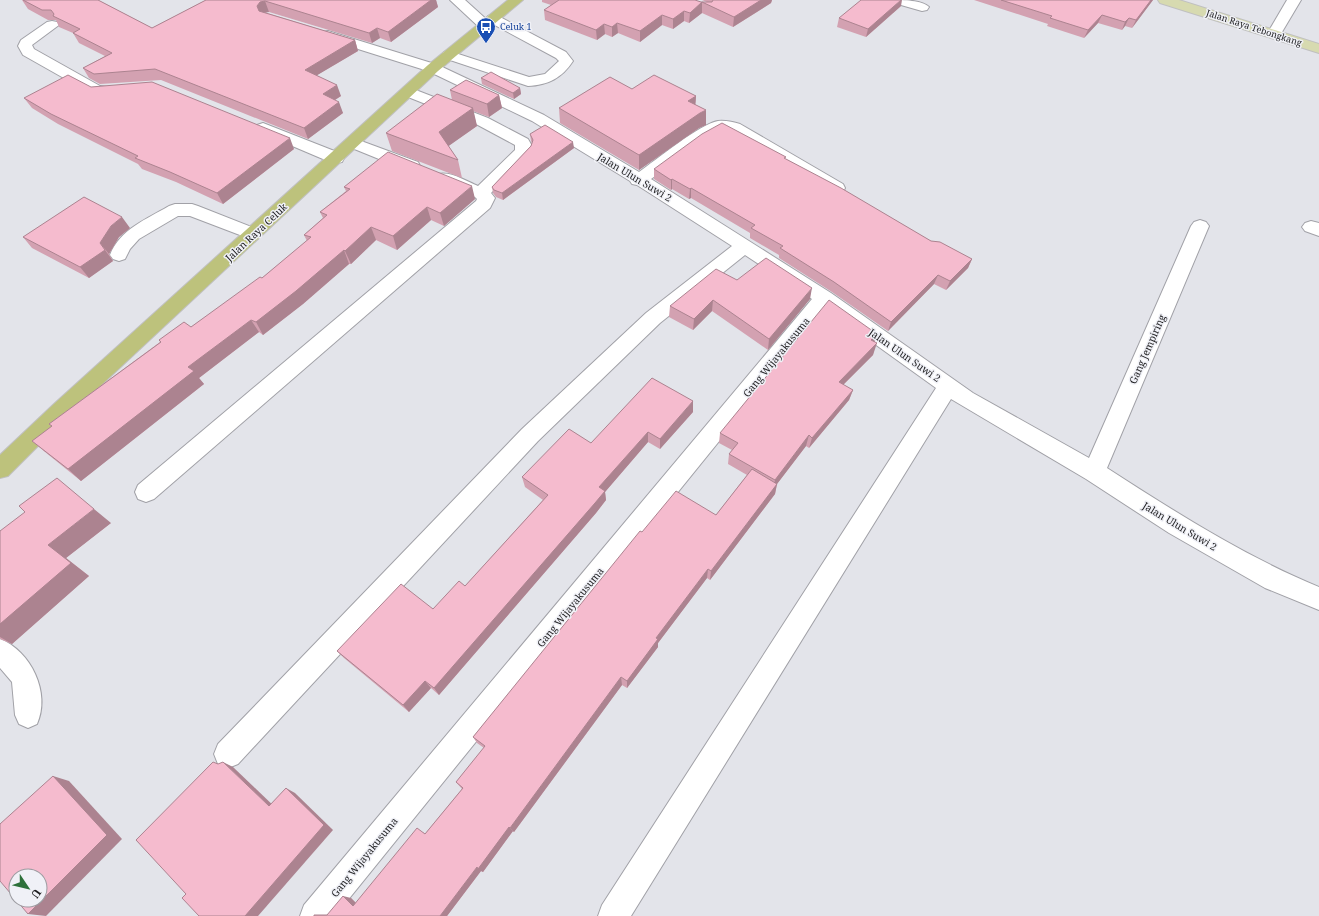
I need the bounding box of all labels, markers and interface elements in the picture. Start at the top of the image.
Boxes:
street label: Jalan Raya Tebongkang [1204,6,1304,49]
bus stop icon: Celuk 1 [475,16,497,44]
place label: Celuk 1 [500,20,531,33]
street label: Jalan Ulun Suwi 2 [594,149,675,205]
street label: Jalan Raya Celuk [221,200,290,265]
street label: Gang Jempiring [1125,311,1169,386]
street label: Gang Wijayakusuma [739,314,813,400]
street label: Jalan Ulun Suwi 2 [866,324,944,385]
street label: Jalan Ulun Suwi 2 [1139,498,1220,554]
street label: Gang Wijayakusuma [533,564,607,650]
street label: Gang Wijayakusuma [327,814,401,900]
north arrow [8,868,48,908]
text: U [28,886,45,902]

